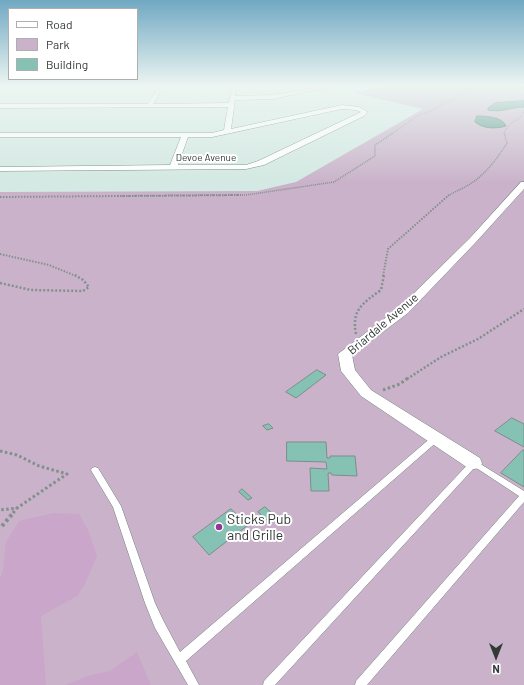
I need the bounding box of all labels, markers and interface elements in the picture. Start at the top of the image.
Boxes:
legend [8,8,138,80]
text: Road [46,17,73,31]
text: Park [46,37,70,51]
text: Building [46,57,88,71]
street label: Devoe Avenue [176,152,236,164]
street label: Briardale Avenue [345,290,421,358]
place label: Sticks Pub and Grille [227,511,291,544]
marker: Sticks Pub and Grille [214,522,224,532]
north arrow [476,637,516,677]
text: N [492,663,500,676]

